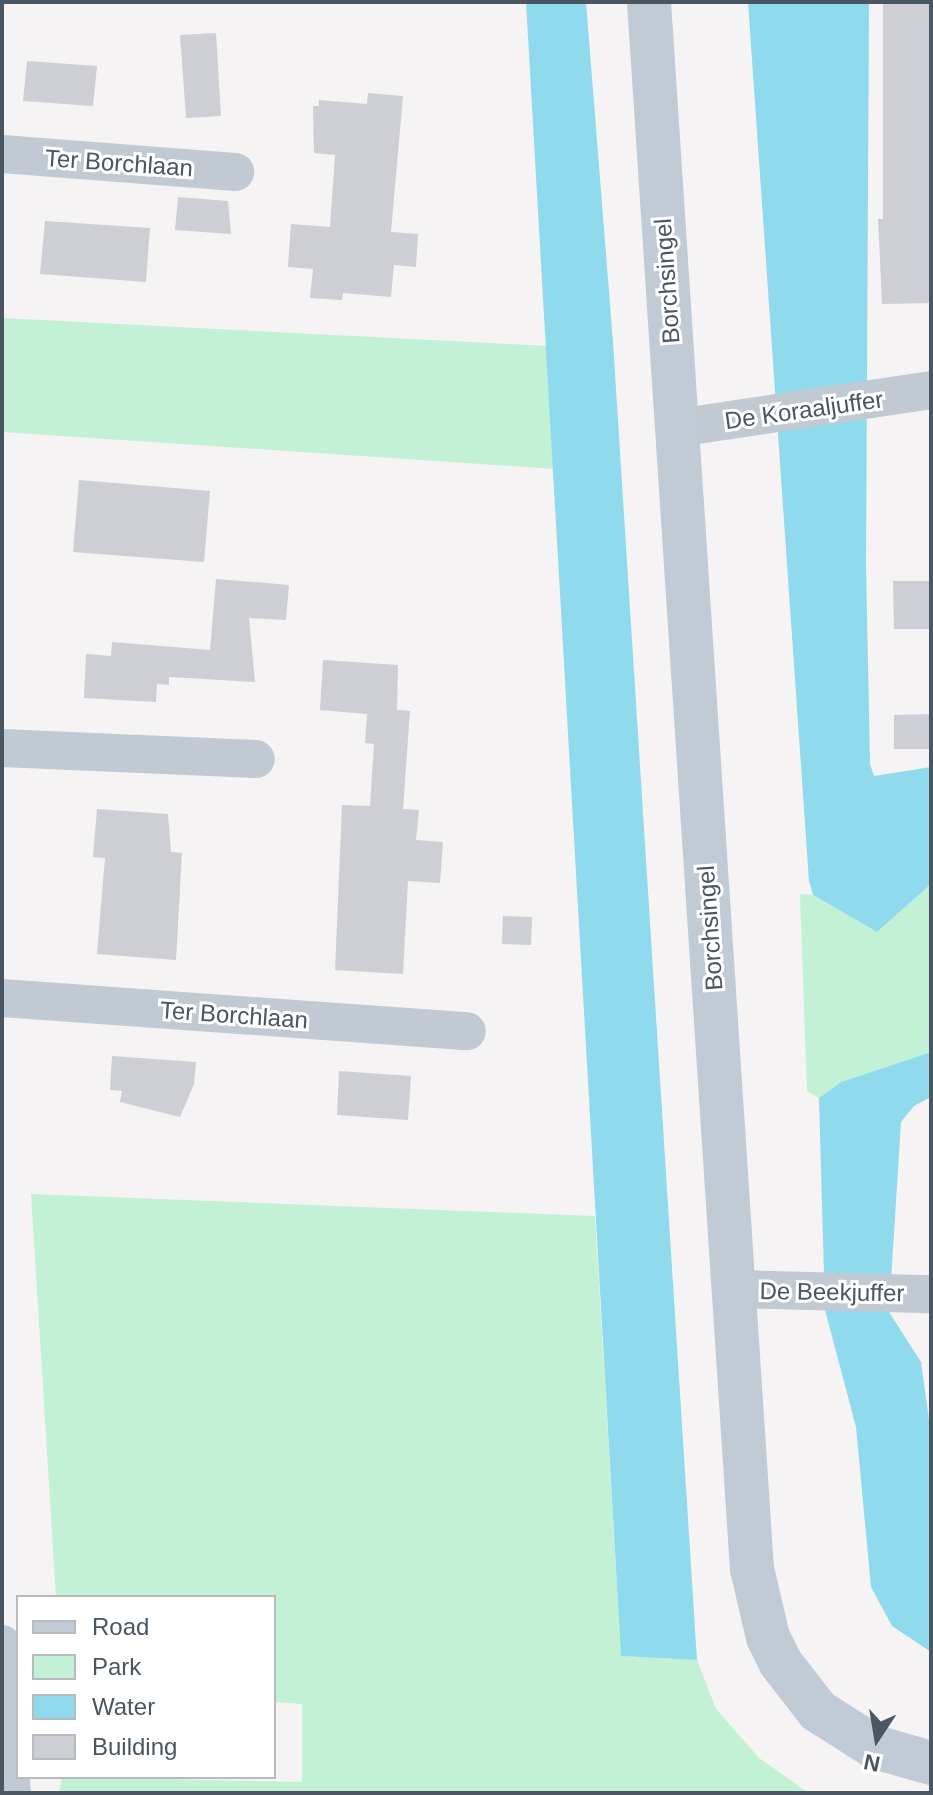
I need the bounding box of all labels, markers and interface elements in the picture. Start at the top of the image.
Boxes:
street label: Ter Borchlaan [44,143,194,183]
street label: Borchsingel [648,217,686,345]
street label: De Koraaljuffer [723,385,885,435]
street label: Borchsingel [691,864,729,992]
street label: Ter Borchlaan [159,995,309,1035]
street label: De Beekjuffer [759,1276,905,1308]
legend [16,1595,276,1779]
text: Road [92,1613,149,1640]
text: Park [92,1653,141,1680]
text: Water [92,1693,155,1720]
north arrow [837,1699,917,1779]
text: Building [92,1733,177,1760]
text: N [862,1749,882,1777]

